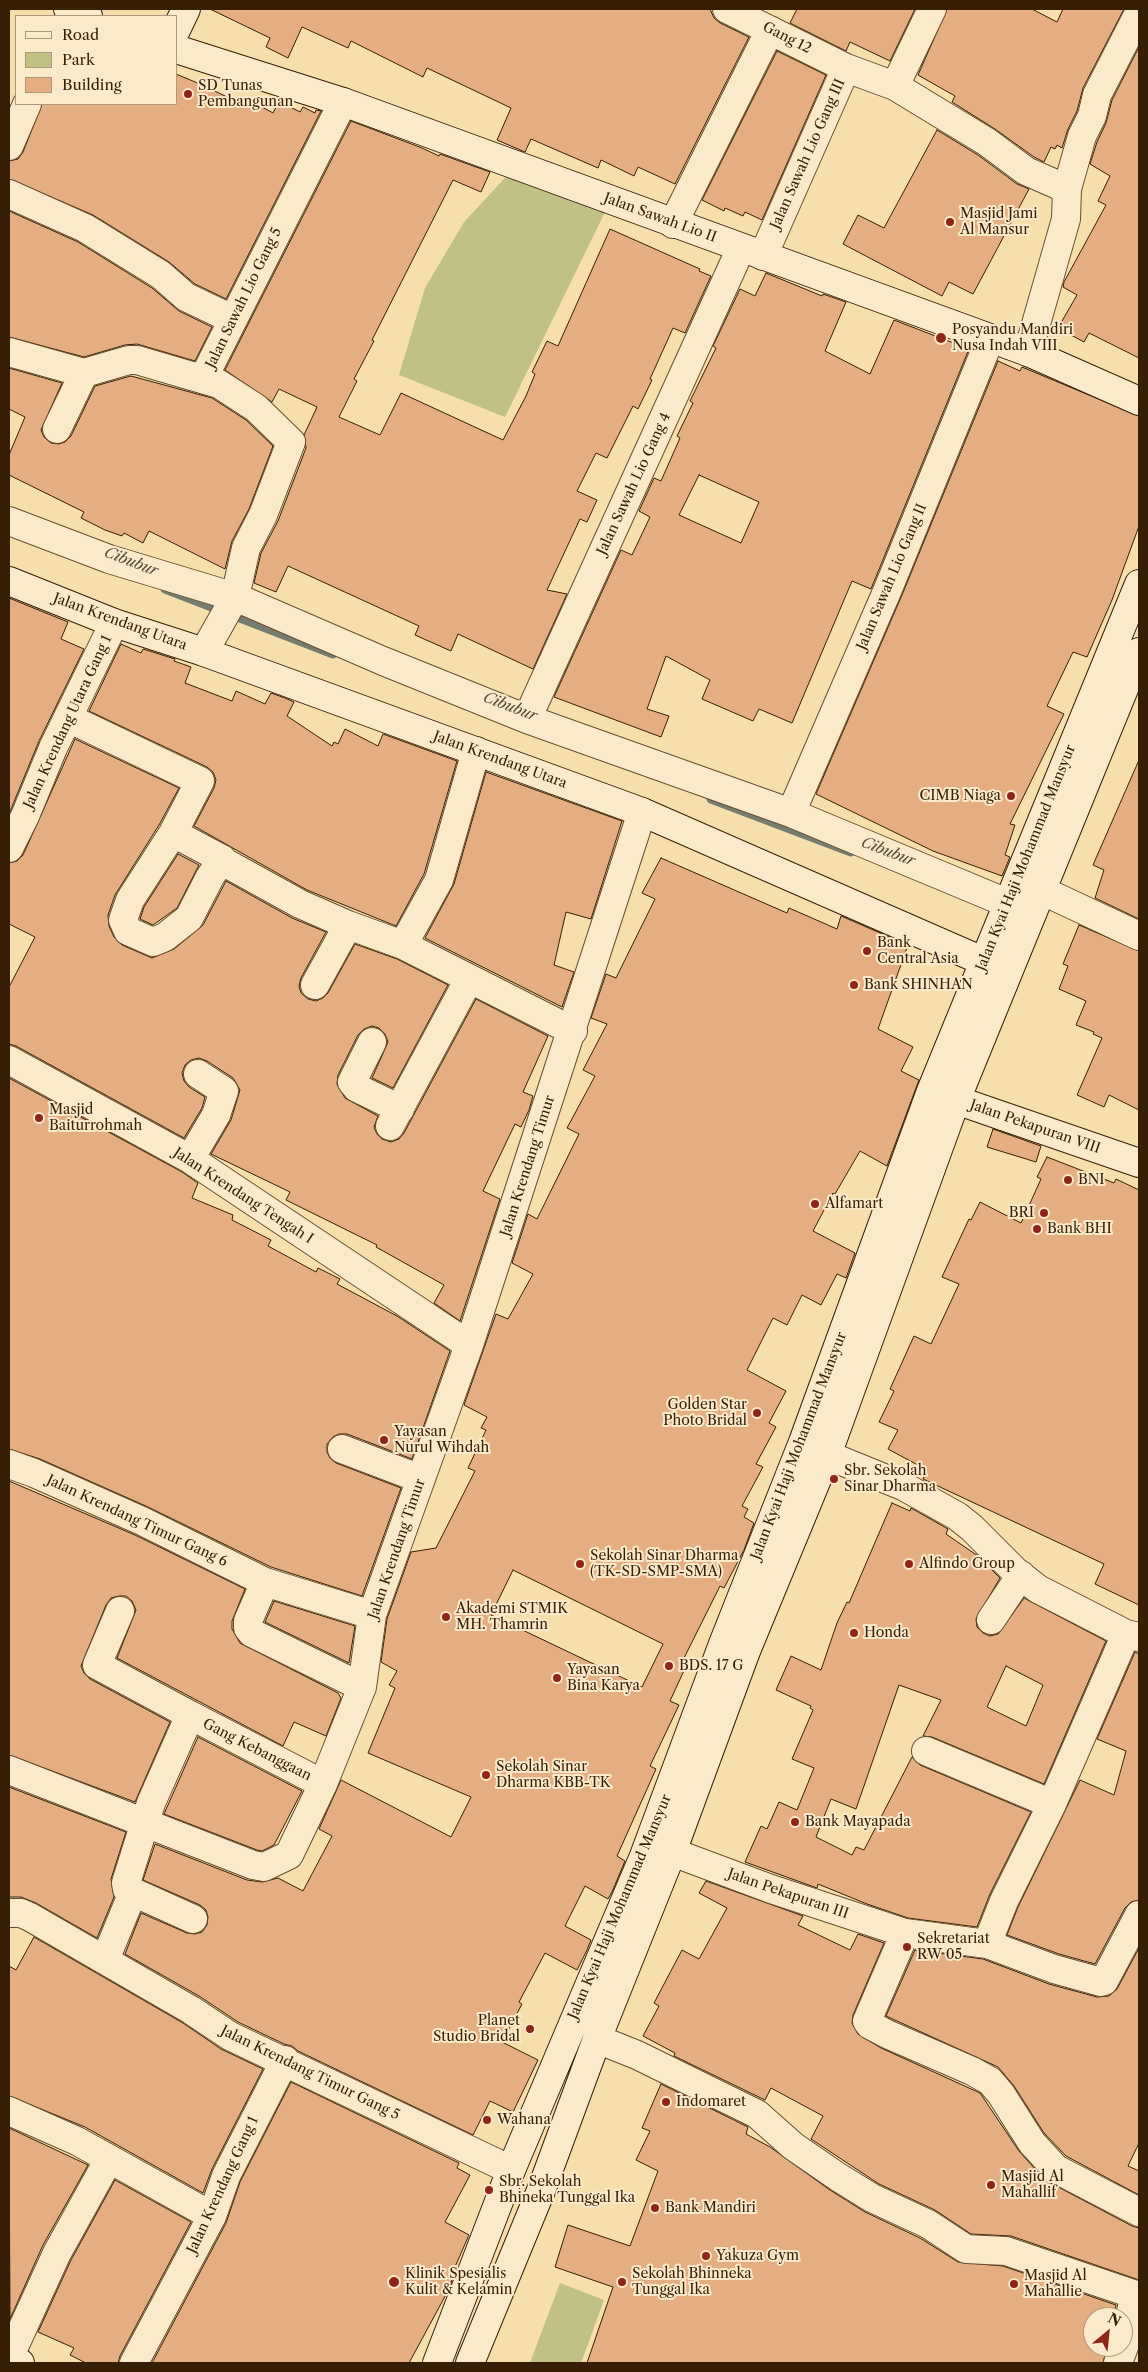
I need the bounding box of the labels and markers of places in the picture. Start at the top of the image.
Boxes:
place label: SD Tunas Pembangunan [198,78,293,110]
marker: SD Tunas Pembangunan [182,88,194,100]
place label: Masjid Jami Al Mansur [960,206,1037,238]
marker: Masjid Jami Al Mansur [944,216,956,228]
place label: Posyandu Mandiri Nusa Indah VIII [952,322,1073,354]
marker: Posyandu Mandiri Nusa Indah VIII [934,331,948,345]
place label: CIMB Niaga [919,788,1001,804]
marker: CIMB Niaga [1005,790,1017,802]
place label: Bank Central Asia [877,935,959,968]
marker: Bank Central Asia [861,945,873,957]
place label: Bank SHINHAN [864,977,973,993]
marker: Bank SHINHAN [848,979,860,991]
place label: Masjid Baiturrohmah [49,1102,142,1134]
marker: Masjid Baiturrohmah [33,1112,45,1124]
place label: BNI [1078,1172,1105,1188]
marker: BNI [1062,1174,1074,1186]
place label: Alfamart [825,1196,883,1212]
marker: Alfamart [809,1198,821,1210]
place label: BRI [1009,1205,1034,1221]
marker: BRI [1038,1207,1050,1219]
place label: Bank BHI [1047,1221,1112,1237]
marker: Bank BHI [1031,1223,1043,1235]
place label: Golden Star Photo Bridal [663,1397,747,1430]
marker: Golden Star Photo Bridal [751,1407,763,1419]
place label: Yayasan Nurul Wihdah [394,1424,489,1456]
marker: Yayasan Nurul Wihdah [378,1434,390,1446]
place label: Sbr. Sekolah Sinar Dharma [844,1463,936,1495]
marker: Sbr. Sekolah Sinar Dharma [828,1473,840,1485]
place label: Sekolah Sinar Dharma (TK-SD-SMP-SMA) [590,1548,739,1580]
place label: Alfindo Group [919,1556,1015,1572]
marker: Sekolah Sinar Dharma (TK-SD-SMP-SMA) [574,1558,586,1570]
marker: Alfindo Group [903,1558,915,1570]
place label: Akademi STMIK MH. Thamrin [456,1601,568,1634]
marker: Akademi STMIK MH. Thamrin [440,1611,452,1623]
place label: Honda [864,1625,909,1641]
marker: Honda [848,1627,860,1639]
place label: BDS. 17 G [679,1658,744,1674]
marker: BDS. 17 G [663,1660,675,1672]
place label: Yayasan Bina Karya [567,1662,640,1694]
marker: Yayasan Bina Karya [551,1672,563,1684]
place label: Sekolah Sinar Dharma KBB-TK [496,1759,611,1791]
marker: Sekolah Sinar Dharma KBB-TK [480,1769,492,1781]
place label: Bank Mayapada [805,1814,911,1830]
marker: Bank Mayapada [789,1816,801,1828]
place label: Sekretariat RW 05 [917,1931,990,1964]
marker: Sekretariat RW 05 [901,1941,913,1953]
place label: Planet Studio Bridal [433,2013,520,2045]
marker: Planet Studio Bridal [524,2023,536,2035]
place label: Indomaret [676,2094,746,2110]
marker: Indomaret [660,2096,672,2108]
place label: Wahana [497,2112,551,2128]
marker: Wahana [481,2114,493,2126]
place label: Masjid Al Mahallif [1001,2169,1064,2202]
place label: Sbr. Sekolah Bhineka Tunggal Ika [499,2174,635,2206]
marker: Masjid Al Mahallif [985,2179,997,2191]
marker: Sbr. Sekolah Bhineka Tunggal Ika [483,2184,495,2196]
place label: Bank Mandiri [665,2200,756,2216]
marker: Bank Mandiri [649,2202,661,2214]
place label: Yakuza Gym [716,2248,799,2264]
marker: Yakuza Gym [700,2250,712,2262]
place label: Klinik Spesialis Kulit & Kelamin [405,2266,513,2298]
place label: Sekolah Bhinneka Tunggal Ika [632,2266,752,2298]
place label: Masjid Al Mahallie [1024,2268,1087,2300]
marker: Klinik Spesialis Kulit & Kelamin [387,2275,401,2289]
marker: Sekolah Bhinneka Tunggal Ika [616,2276,628,2288]
marker: Masjid Al Mahallie [1008,2278,1020,2290]

